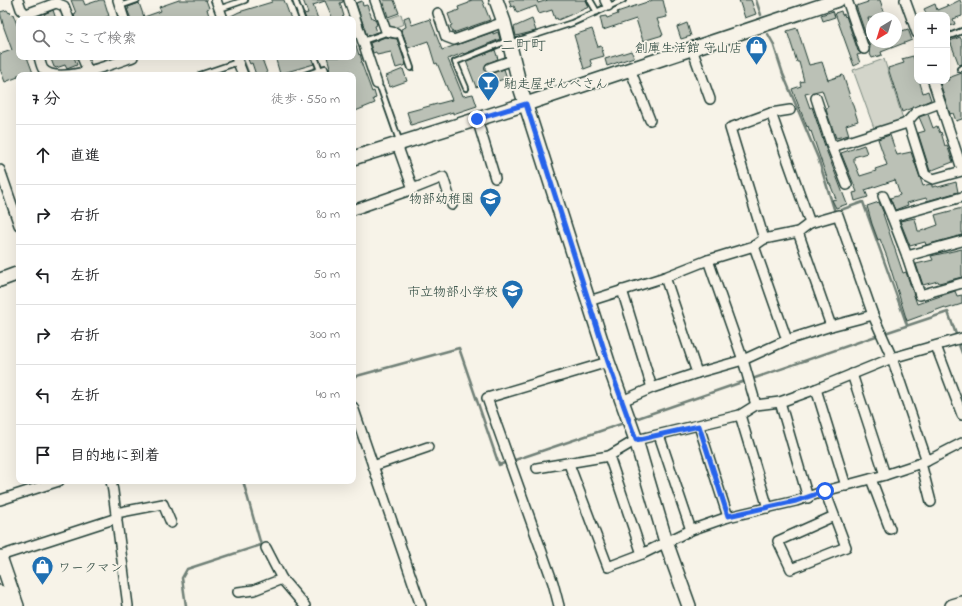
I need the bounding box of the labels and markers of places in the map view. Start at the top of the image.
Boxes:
shop icon: 創庫生活館 守山店 [744,34,770,67]
place label: 創庫生活館 守山店 [635,39,742,58]
bar icon: 馳走屋ぜんべさん [476,70,502,103]
place label: 馳走屋ぜんべさん [504,75,608,94]
school or university icon: 物部幼稚園 [477,185,503,218]
place label: 物部幼稚園 [409,190,474,209]
school or university icon: 市立物部小学校 [500,278,526,311]
place label: 市立物部小学校 [407,283,498,302]
shop icon: ワークマン [29,554,55,587]
place label: ワークマン [58,559,123,578]

